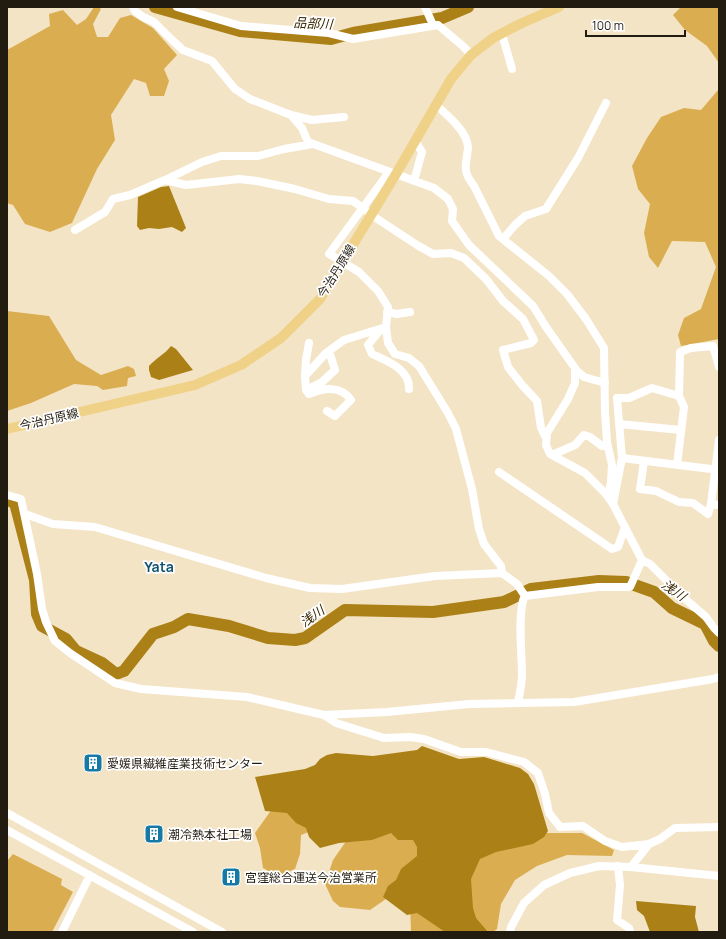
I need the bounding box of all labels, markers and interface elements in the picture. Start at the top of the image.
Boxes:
scale bar [586,12,685,38]
water label: 品部川 [293,13,335,33]
text: 100 m [592,17,624,34]
street label: 今治丹原線 [313,241,359,301]
street label: 今治丹原線 [18,404,80,434]
district label: Yata [144,557,174,576]
water label: 浅川 [658,575,691,606]
water label: 浅川 [296,600,329,631]
building icon: 愛媛県繊維産業技術センター [82,752,104,774]
place label: 愛媛県繊維産業技術センター [107,755,263,772]
building icon: 潮冷熱本社工場 [143,823,165,845]
place label: 潮冷熱本社工場 [168,826,252,843]
building icon: 宮窪総合運送今治営業所 [220,866,242,888]
place label: 宮窪総合運送今治営業所 [245,869,377,886]

